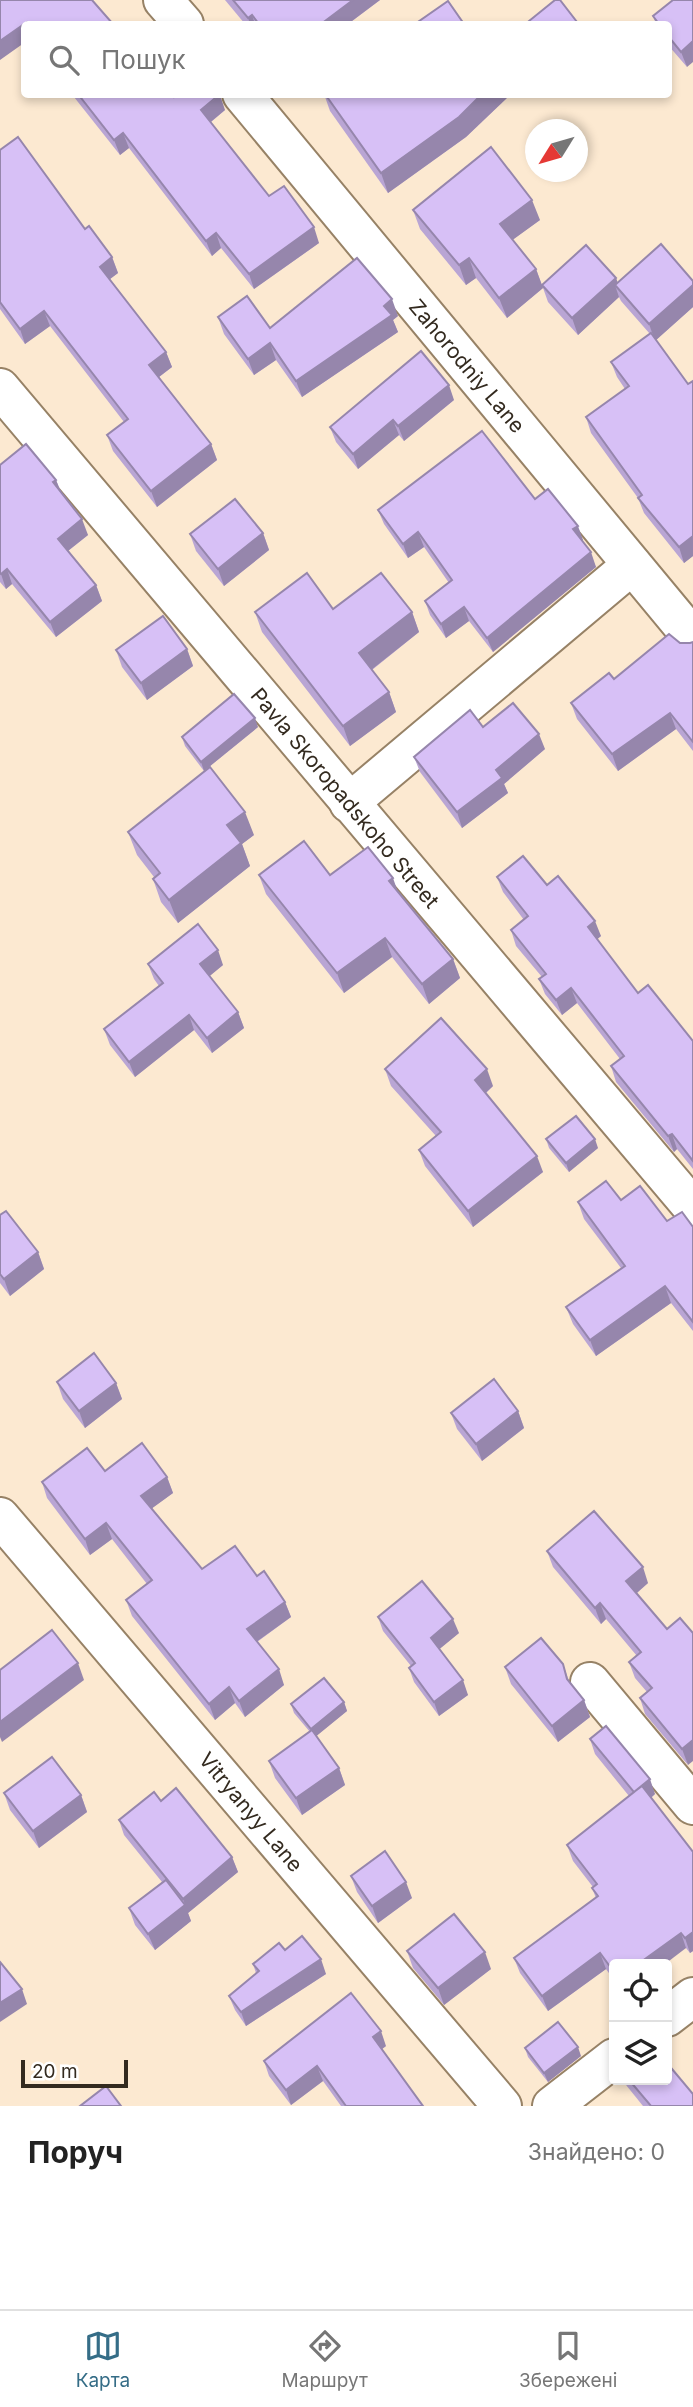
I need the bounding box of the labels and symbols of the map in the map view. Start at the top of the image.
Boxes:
north arrow [525,119,588,182]
street label: Zahorodniy Lane [404,294,530,438]
street label: Pavla Skoropadskoho Street [246,683,444,913]
street label: Vitryanyy Lane [194,1747,308,1877]
scale bar [21,2057,128,2089]

